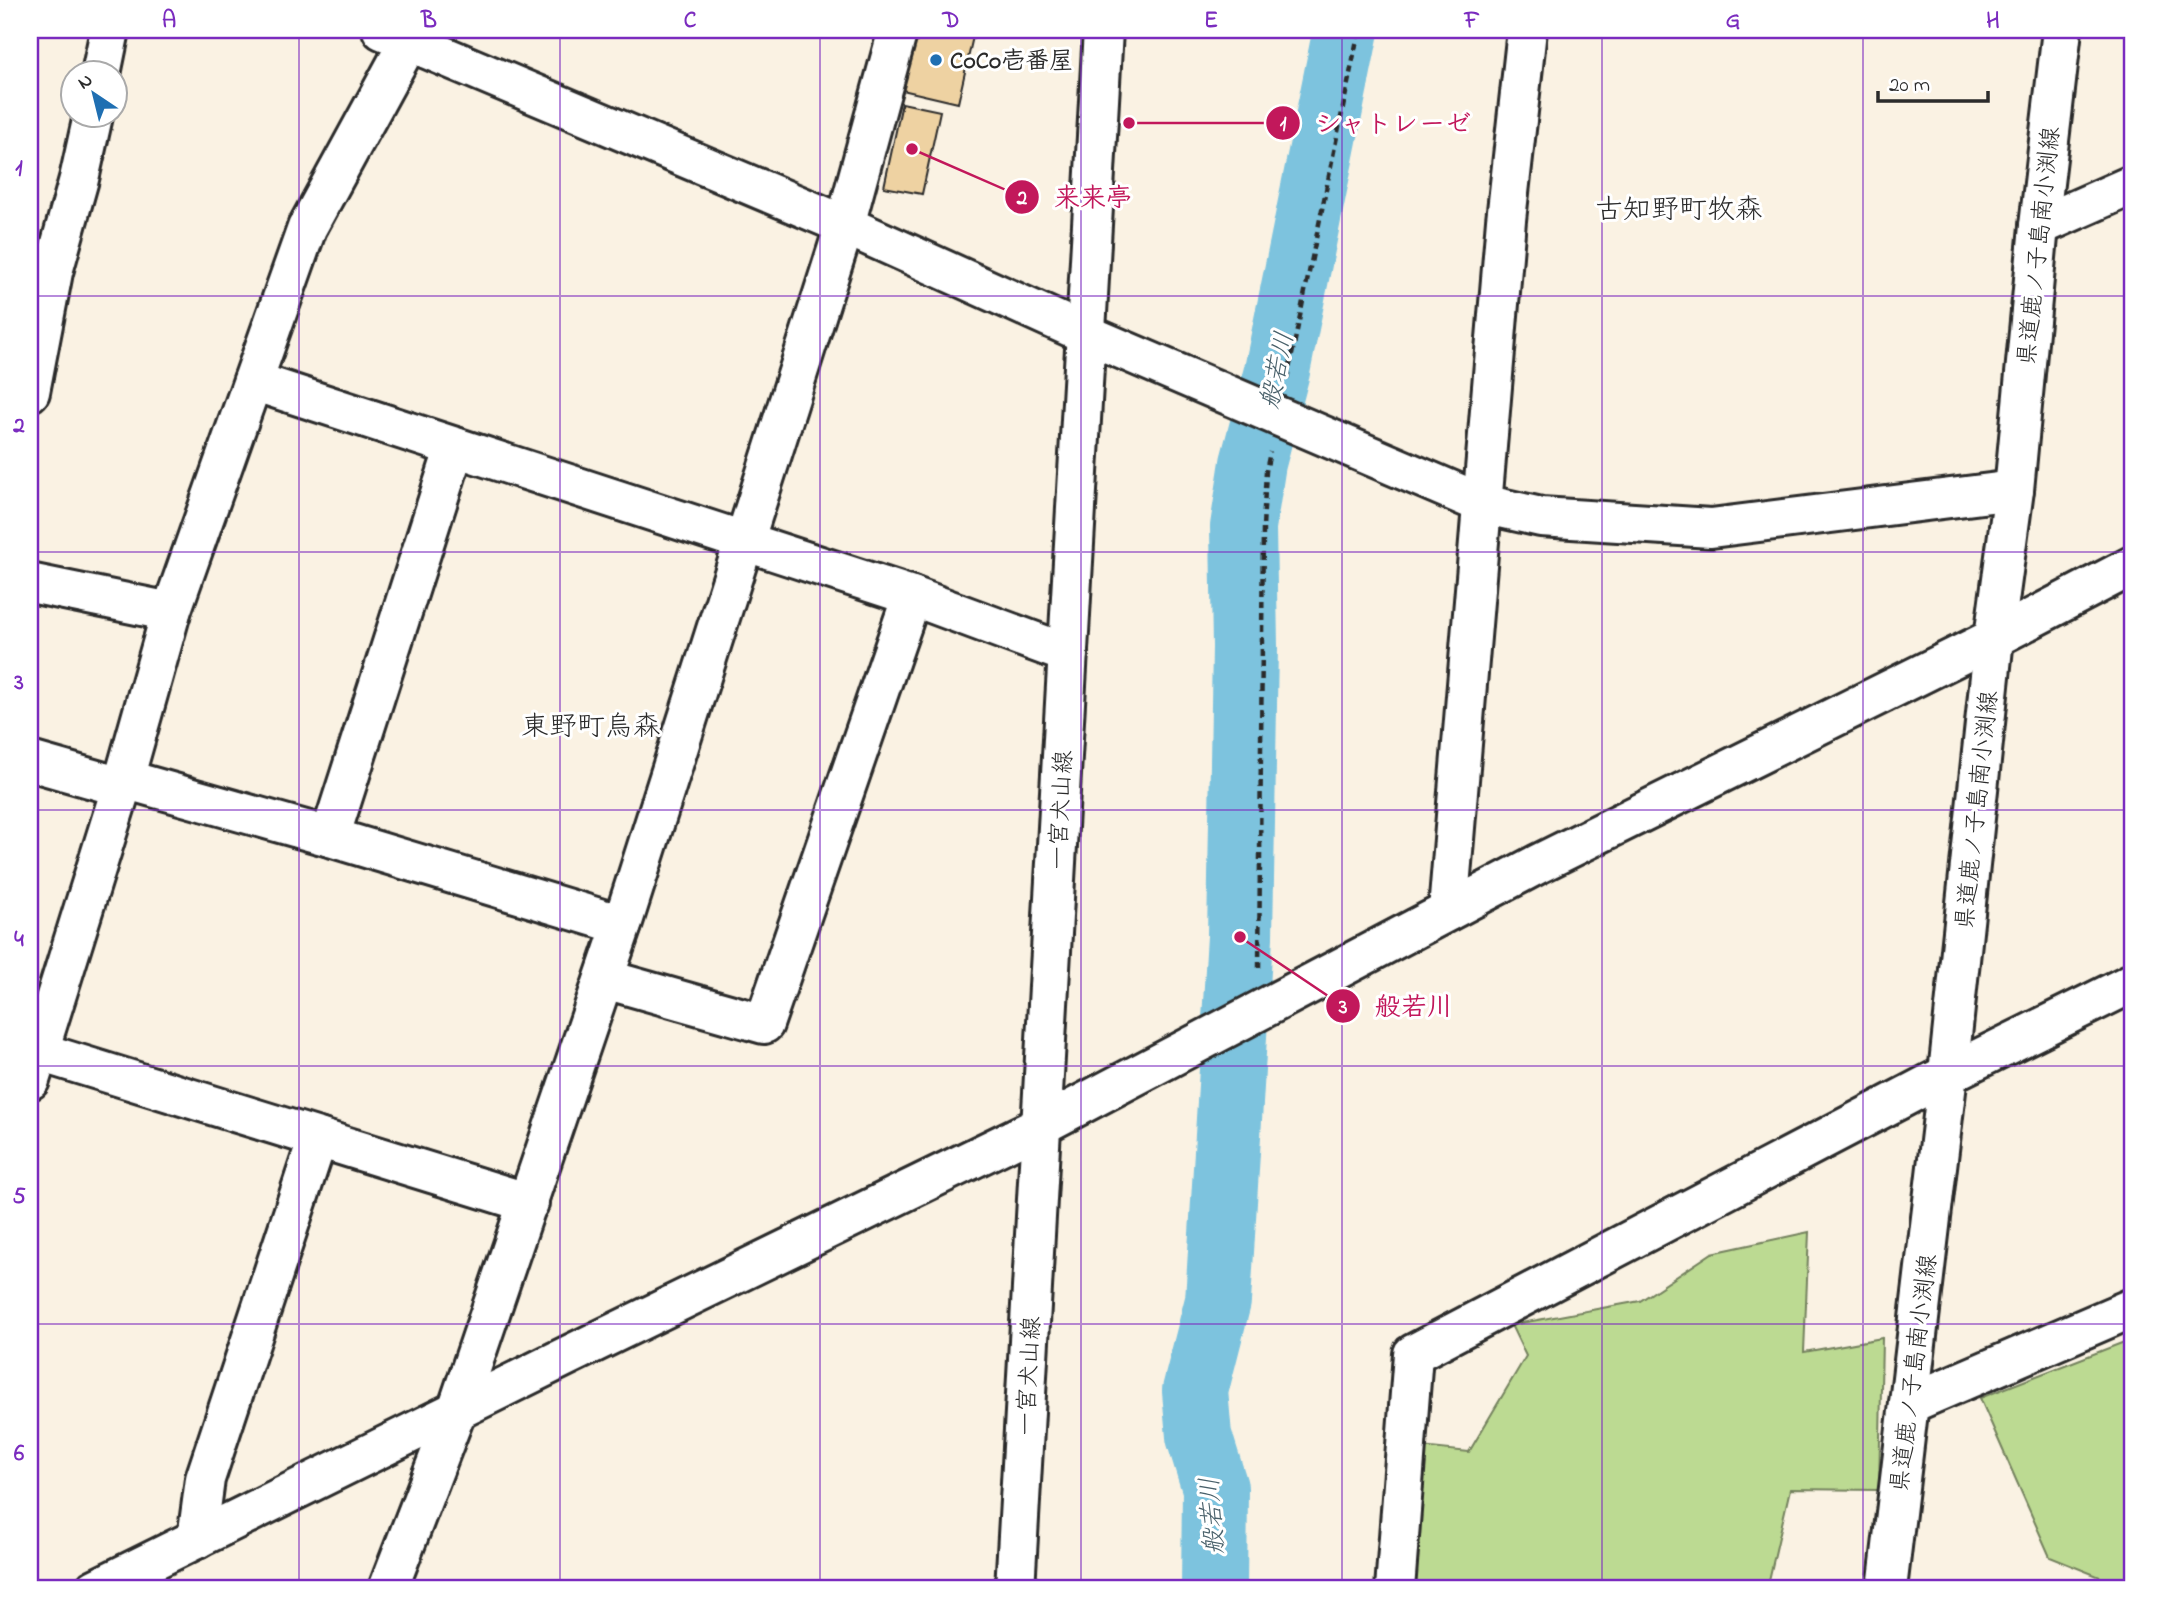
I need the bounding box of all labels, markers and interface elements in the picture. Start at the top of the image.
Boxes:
text: A [162,5,176,38]
text: B [420,5,437,38]
text: C [684,5,697,38]
text: D [942,5,959,38]
text: E [1204,5,1218,38]
text: F [1464,5,1480,38]
text: G [1726,5,1740,38]
text: H [1986,5,2000,38]
place label: CoCo壱番屋 [950,45,1073,80]
marker: CoCo壱番屋 [928,52,944,68]
north arrow [60,60,130,130]
scale bar [1878,60,1989,104]
text: N [73,67,99,97]
text: 20 m [1889,71,1930,101]
callout: シャトレーゼ [1265,99,1486,146]
text: シャトレーゼ [1315,107,1471,145]
text: 1 [1280,110,1287,140]
street label: 県道鹿ノ子島南小渕線 [2011,125,2070,367]
text: 1 [15,153,23,186]
callout: 来来亭 [1005,173,1146,220]
text: 来来亭 [1054,181,1132,219]
text: 2 [1016,184,1028,214]
district label: 古知野町牧森 [1595,191,1763,232]
water label: 般若川 [1252,329,1306,413]
text: 2 [12,410,25,443]
text: 3 [13,667,24,700]
street label: 県道鹿ノ子島南小渕線 [1949,689,2008,931]
district label: 東野町烏森 [521,708,661,749]
street label: 一宮犬山線 [1042,749,1083,871]
text: 4 [14,924,24,957]
callout: 般若川 [1326,982,1467,1029]
text: 般若川 [1375,990,1453,1028]
text: 3 [1338,993,1348,1023]
text: 5 [12,1181,26,1214]
street label: 県道鹿ノ子島南小渕線 [1883,1252,1947,1495]
street label: 一宮犬山線 [1010,1315,1051,1437]
text: 6 [14,1438,25,1471]
water label: 般若川 [1192,1476,1236,1556]

